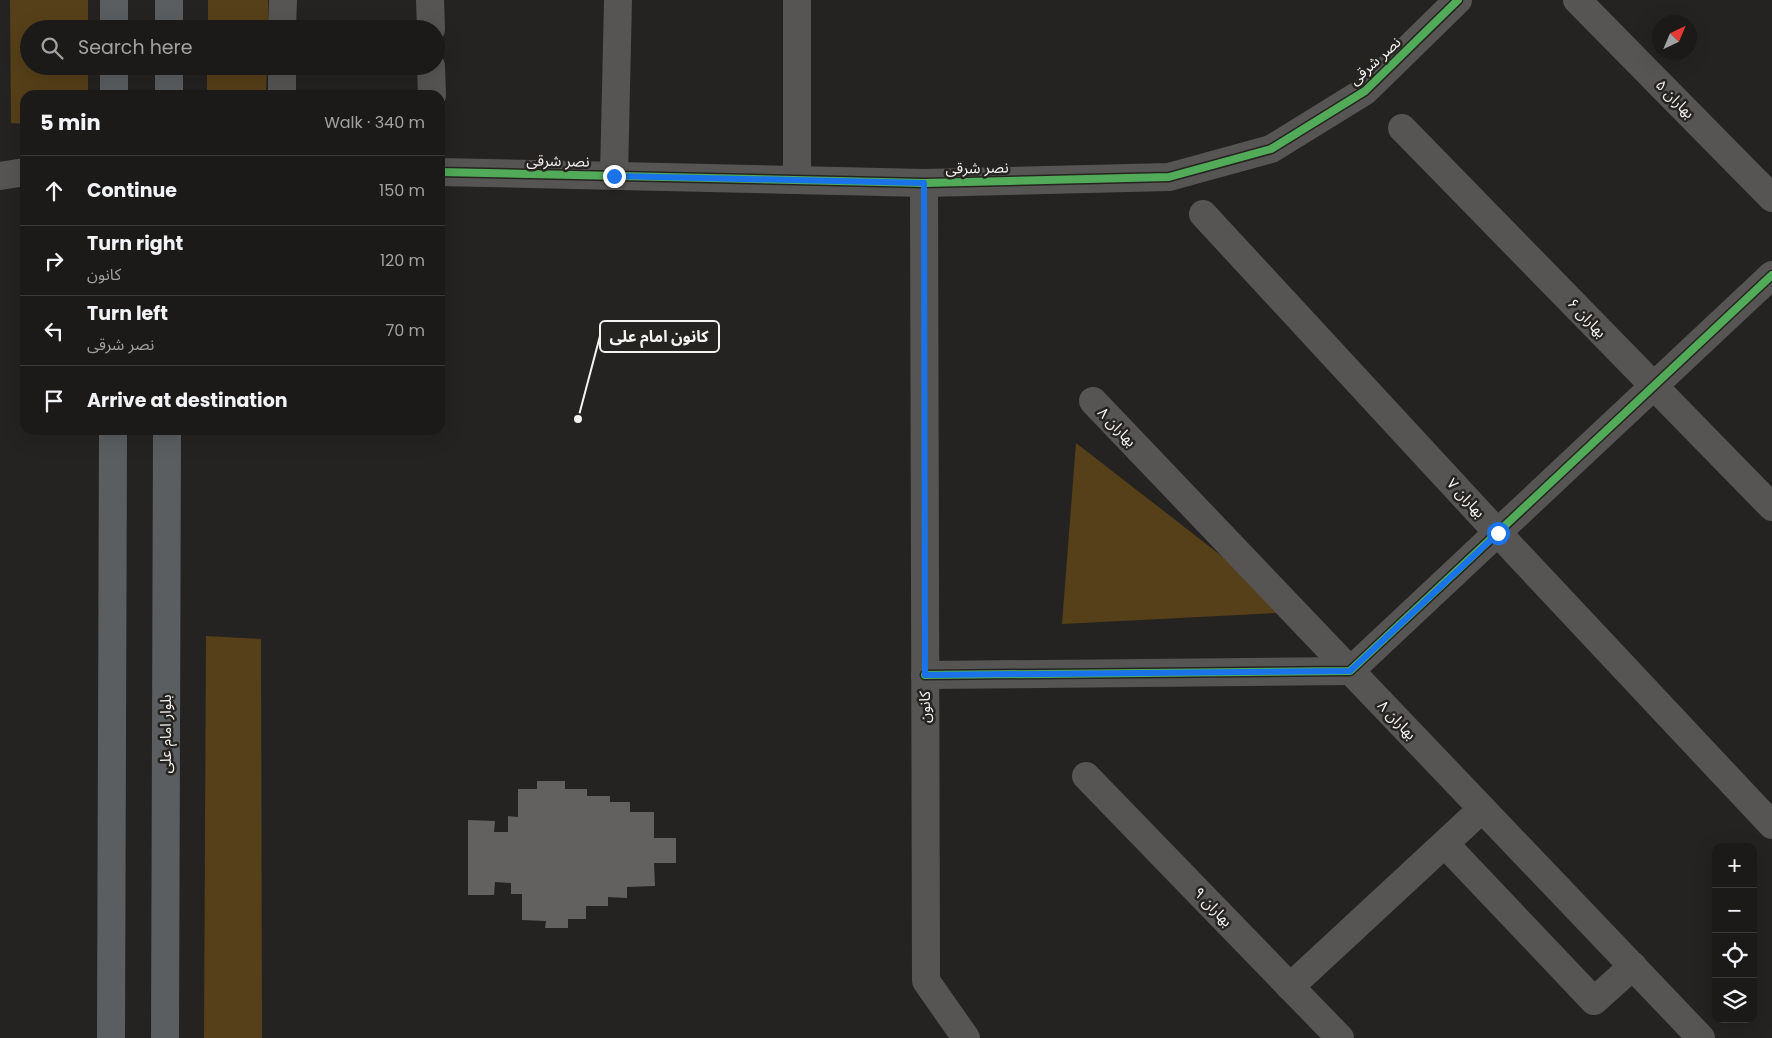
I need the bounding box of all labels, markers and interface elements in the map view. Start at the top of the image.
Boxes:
north arrow [1652,15,1697,60]
search box [20,20,445,75]
street label: نصر شرقی [1344,32,1405,90]
icon: search [38,34,66,62]
text: Search here [78,34,192,61]
street label: بهاران ۵ [1651,74,1700,123]
text: 5 min [40,108,101,137]
text: Walk · 340 m [324,111,425,134]
street label: نصر شرقی [526,149,590,172]
street label: نصر شرقی [945,156,1009,179]
route end [603,165,626,188]
icon: ahead [40,177,68,205]
text: Continue [87,177,177,204]
text: 150 m [379,179,425,202]
text: Turn right [87,230,183,257]
icon: right [40,247,68,275]
text: 120 m [380,249,425,272]
text: کانون [87,263,121,286]
street label: بهاران ۶ [1563,293,1611,342]
text: Turn left [87,300,168,327]
icon: left [40,317,68,345]
text: 70 m [385,319,425,342]
callout: کانون امام علی [600,321,719,352]
text: کانون امام علی [609,325,709,348]
text: نصر شرقی [87,333,154,356]
icon: arrive [40,387,68,415]
text: Arrive at destination [87,387,288,414]
street label: بهاران ۸ [1093,402,1141,451]
street label: بهاران ۷ [1442,473,1490,522]
route start [1487,522,1510,545]
street label: کانون [914,690,935,723]
street label: بلوار امام علی [155,695,177,773]
street label: بهاران ۸ [1373,695,1421,744]
map controls [1712,843,1757,1023]
button: + [1712,843,1757,888]
street label: بهاران ۹ [1189,882,1237,931]
button: − [1712,888,1757,933]
button: locate [1712,933,1757,978]
button: layers [1712,978,1757,1023]

